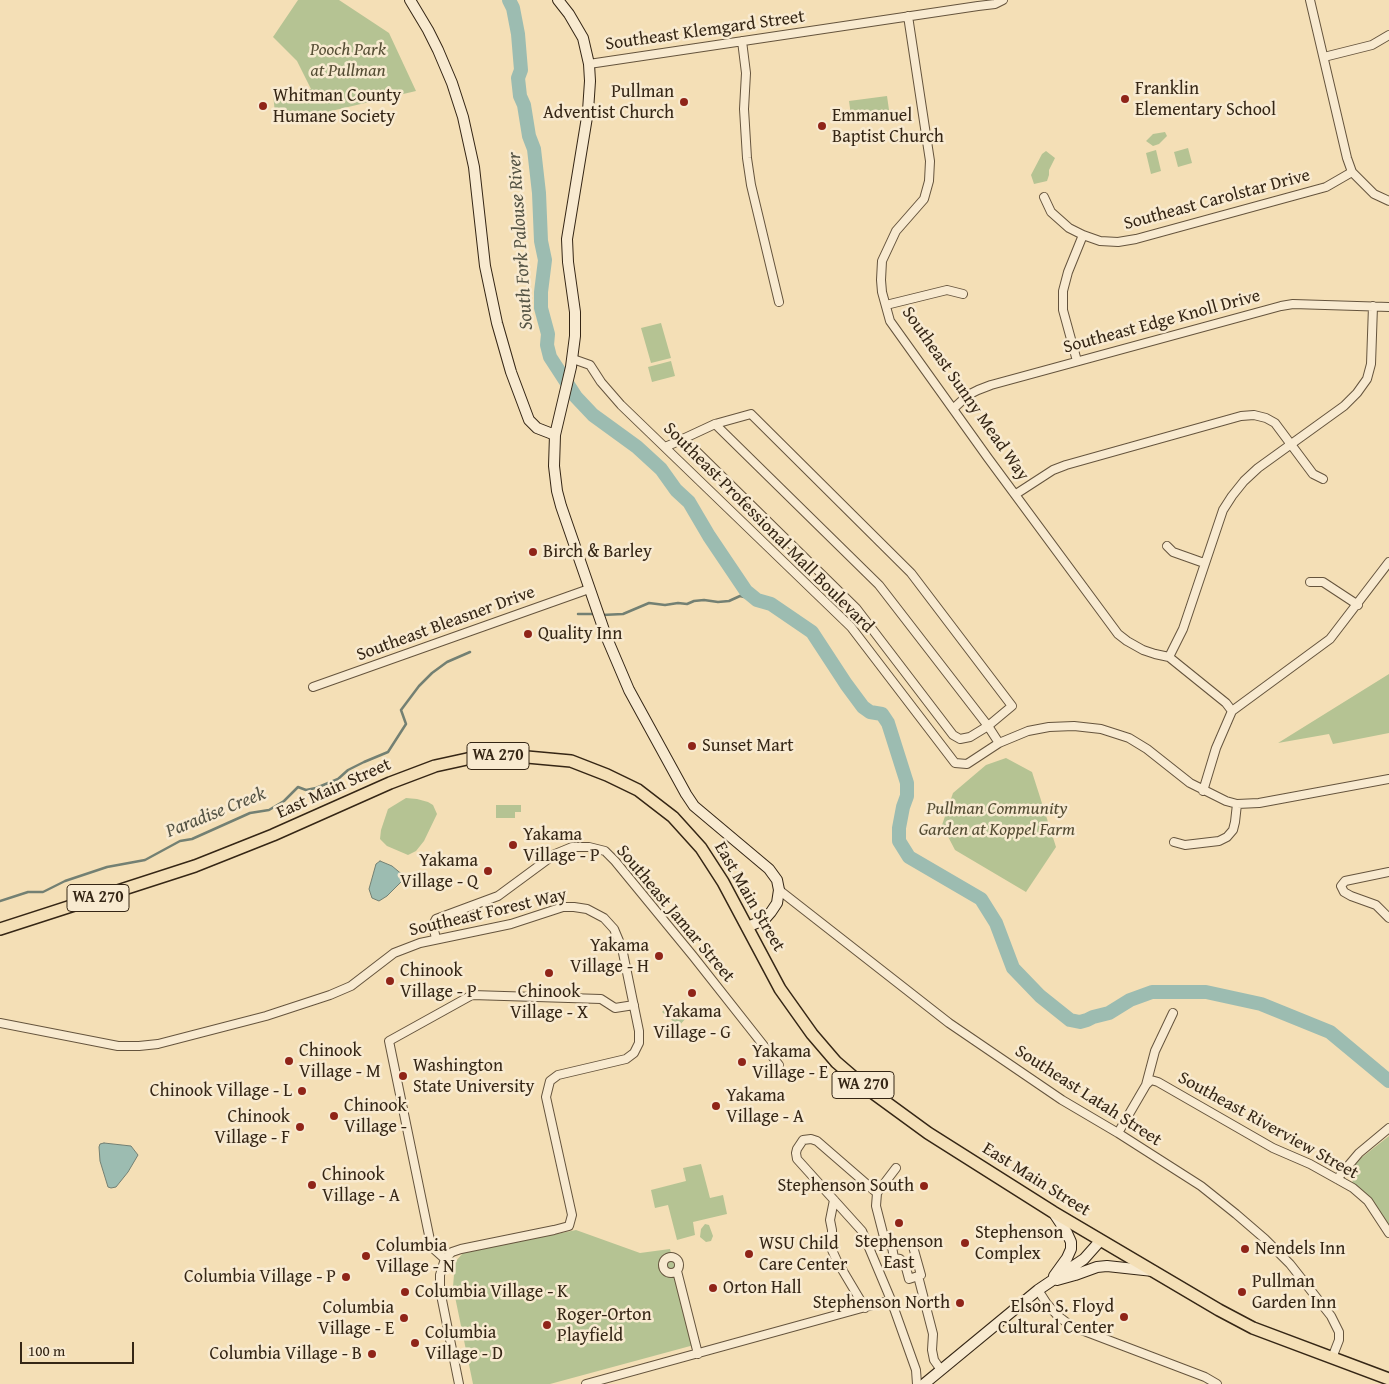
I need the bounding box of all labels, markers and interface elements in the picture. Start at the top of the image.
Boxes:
street label: Southeast Klemgard Street [604,6,806,56]
park label: Pooch Park at Pullman [310,39,386,82]
place label: Franklin Elementary School [1135,78,1276,120]
place label: Pullman Adventist Church [543,81,674,124]
place label: Whitman County Humane Society [273,85,401,128]
marker: Franklin Elementary School [1119,93,1131,105]
marker: Pullman Adventist Church [678,96,690,108]
marker: Whitman County Humane Society [257,100,269,112]
place label: Emmanuel Baptist Church [832,105,944,148]
marker: Emmanuel Baptist Church [816,120,828,132]
water label: South Fork Palouse River [503,151,539,331]
street label: Southeast Carolstar Drive [1121,165,1313,235]
street label: Southeast Edge Knoll Drive [1061,285,1263,359]
street label: Southeast Sunny Mead Way [897,303,1033,485]
street label: Southeast Professional Mall Boulevard [658,418,878,638]
place label: Birch & Barley [543,541,652,563]
marker: Birch & Barley [527,546,539,558]
street label: Southeast Bleasner Drive [354,582,538,666]
place label: Quality Inn [538,623,622,645]
marker: Quality Inn [522,628,534,640]
place label: Sunset Mart [702,735,794,757]
marker: Sunset Mart [686,740,698,752]
road number: WA 270 [467,742,529,769]
street label: East Main Street [273,754,395,824]
water label: Paradise Creek [163,783,269,843]
park label: Pullman Community Garden at Koppel Farm [919,798,1075,841]
place label: Yakama Village - P [523,824,600,866]
street label: East Main Street [709,838,789,956]
marker: Yakama Village - P [507,839,519,851]
street label: Southeast Jamar Street [611,841,739,987]
place label: Yakama Village - Q [400,850,478,892]
marker: Yakama Village - Q [482,865,494,877]
road number: WA 270 [67,884,129,911]
street label: Southeast Forest Way [407,884,569,942]
place label: Yakama Village - H [570,935,649,978]
marker: Yakama Village - H [653,950,665,962]
place label: Chinook Village - P [400,960,477,1002]
marker: Chinook Village - X [543,967,555,979]
marker: Chinook Village - P [384,975,396,987]
place label: Chinook Village - X [510,981,588,1024]
marker: Yakama Village - G [686,987,698,999]
place label: Yakama Village - G [653,1001,731,1044]
place label: Chinook Village - M [299,1040,381,1082]
place label: Yakama Village - E [752,1041,828,1084]
street label: Southeast Latah Street [1011,1041,1165,1151]
marker: Chinook Village - M [283,1055,295,1067]
place label: Washington State University [413,1055,534,1098]
marker: Yakama Village - E [736,1056,748,1068]
street label: Southeast Riverview Street [1174,1067,1362,1185]
marker: Washington State University [397,1070,409,1082]
road number: WA 270 [832,1072,894,1098]
place label: Chinook Village - L [150,1080,292,1102]
marker: Chinook Village - L [296,1085,308,1097]
place label: Yakama Village - A [726,1085,804,1128]
place label: Chinook Village - [344,1095,407,1138]
marker: Yakama Village - A [710,1100,722,1112]
place label: Chinook Village - F [214,1106,290,1148]
marker: Chinook Village - [328,1110,340,1122]
marker: Chinook Village - F [294,1121,306,1133]
street label: East Main Street [978,1138,1094,1222]
place label: Chinook Village - A [322,1164,400,1206]
place label: Stephenson South [777,1175,914,1197]
marker: Chinook Village - A [306,1179,318,1191]
marker: Stephenson South [918,1180,930,1192]
marker: Stephenson East [893,1217,905,1229]
place label: Stephenson Complex [975,1222,1063,1264]
place label: Stephenson East [855,1231,943,1274]
place label: WSU Child Care Center [759,1233,847,1276]
place label: Columbia Village - N [376,1235,455,1278]
marker: Stephenson Complex [959,1237,971,1249]
place label: Nendels Inn [1255,1238,1345,1260]
marker: Nendels Inn [1239,1243,1251,1255]
marker: WSU Child Care Center [743,1248,755,1260]
marker: Columbia Village - N [360,1250,372,1262]
place label: Columbia Village - P [184,1266,336,1288]
marker: Columbia Village - P [340,1271,352,1283]
place label: Pullman Garden Inn [1252,1271,1336,1314]
place label: Orton Hall [723,1277,802,1299]
place label: Columbia Village - K [415,1281,568,1303]
marker: Orton Hall [707,1282,719,1294]
marker: Columbia Village - K [399,1286,411,1298]
marker: Pullman Garden Inn [1236,1286,1248,1298]
place label: Stephenson North [813,1292,950,1314]
place label: Elson S. Floyd Cultural Center [998,1296,1114,1338]
place label: Columbia Village - E [318,1297,394,1340]
marker: Stephenson North [954,1297,966,1309]
place label: Roger-Orton Playfield [557,1304,652,1346]
marker: Elson S. Floyd Cultural Center [1118,1311,1130,1323]
marker: Columbia Village - E [398,1312,410,1324]
marker: Roger-Orton Playfield [541,1319,553,1331]
place label: Columbia Village - D [425,1322,503,1365]
scale bar [22,1332,136,1364]
marker: Columbia Village - D [409,1337,421,1349]
text: 100 m [28,1340,65,1361]
place label: Columbia Village - B [210,1343,362,1365]
marker: Columbia Village - B [366,1348,378,1360]

